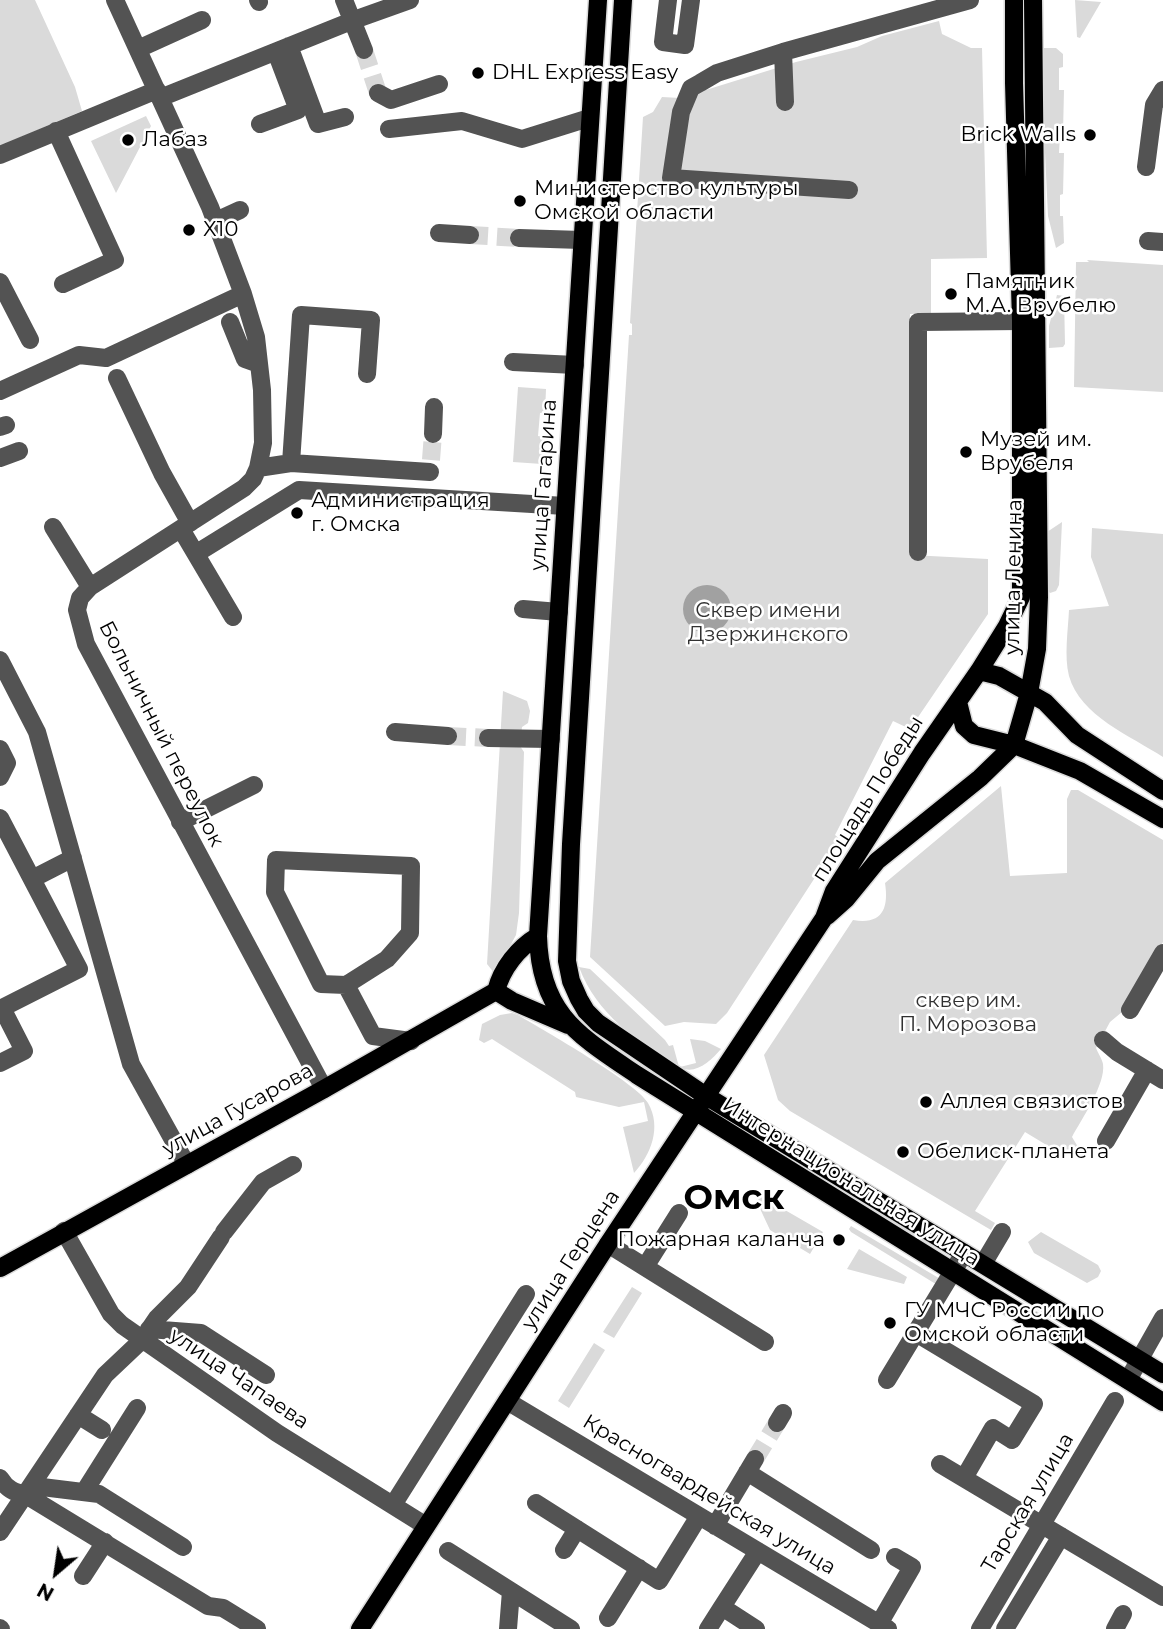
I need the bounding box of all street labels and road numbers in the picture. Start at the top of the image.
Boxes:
street label: улица Гагарина [525,398,563,572]
street label: улица Ленина [1000,499,1028,655]
street label: Больничный переулок [93,617,229,851]
street label: площадь Победы [807,711,929,887]
street label: улица Гусарова [158,1058,318,1162]
street label: Интернациональная улица [718,1092,984,1272]
street label: улица Герцена [516,1185,626,1335]
street label: улица Чапаева [165,1323,313,1435]
street label: Красногвардейская улица [578,1409,840,1581]
street label: Тарская улица [976,1429,1080,1577]

